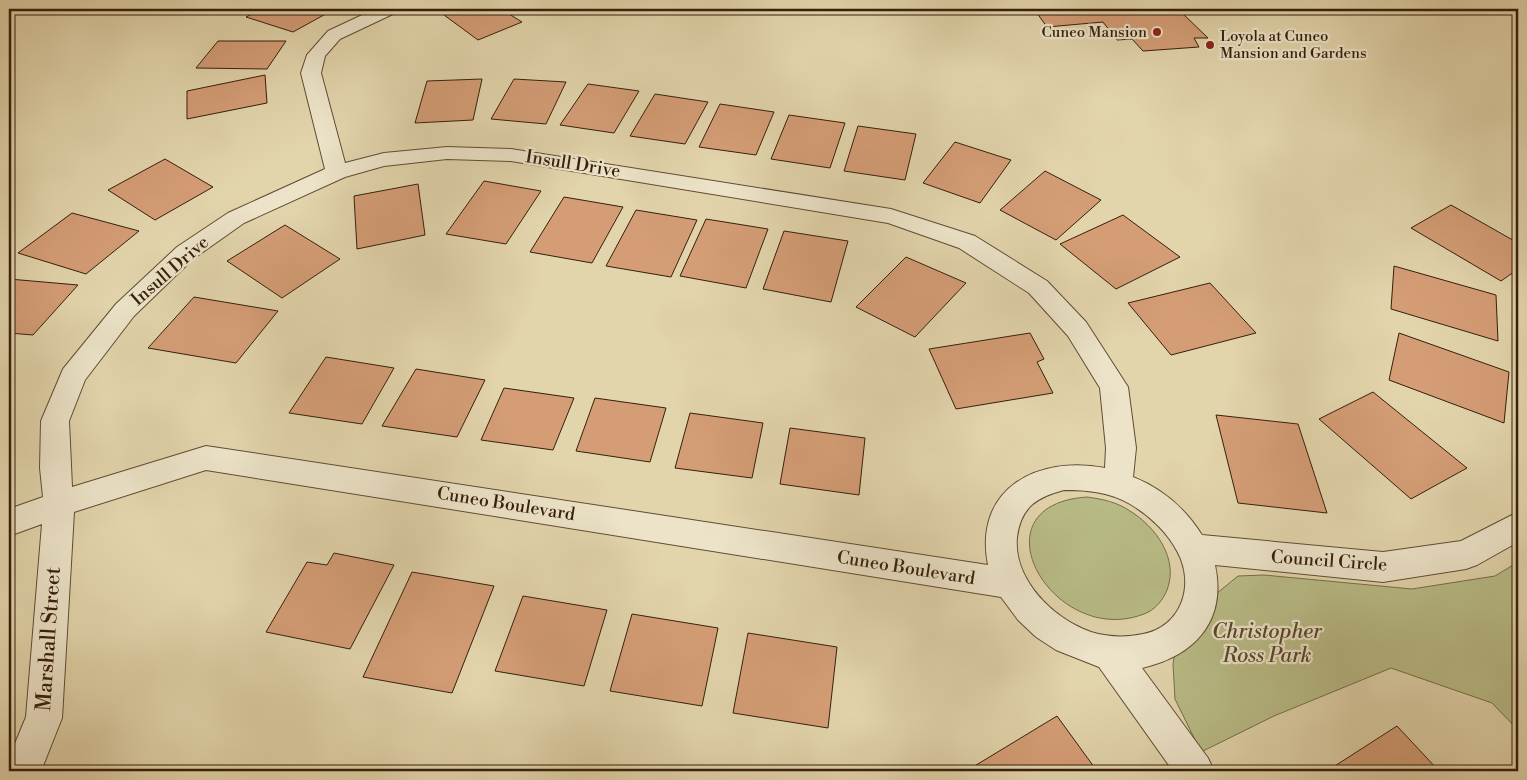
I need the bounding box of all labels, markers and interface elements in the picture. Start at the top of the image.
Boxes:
place label: Cuneo Mansion [1041,23,1147,42]
marker: Cuneo Mansion [1151,26,1163,38]
place label: Loyola at Cuneo Mansion and Gardens [1220,27,1367,63]
marker: Loyola at Cuneo Mansion and Gardens [1204,39,1216,51]
street label: Insull Drive [524,145,622,183]
street label: Insull Drive [126,231,214,311]
street label: Cuneo Boulevard [435,482,577,526]
street label: Council Circle [1270,545,1388,577]
street label: Cuneo Boulevard [835,546,977,590]
street label: Marshall Street [31,566,67,712]
park label: Christopher Ross Park [1212,619,1323,669]

